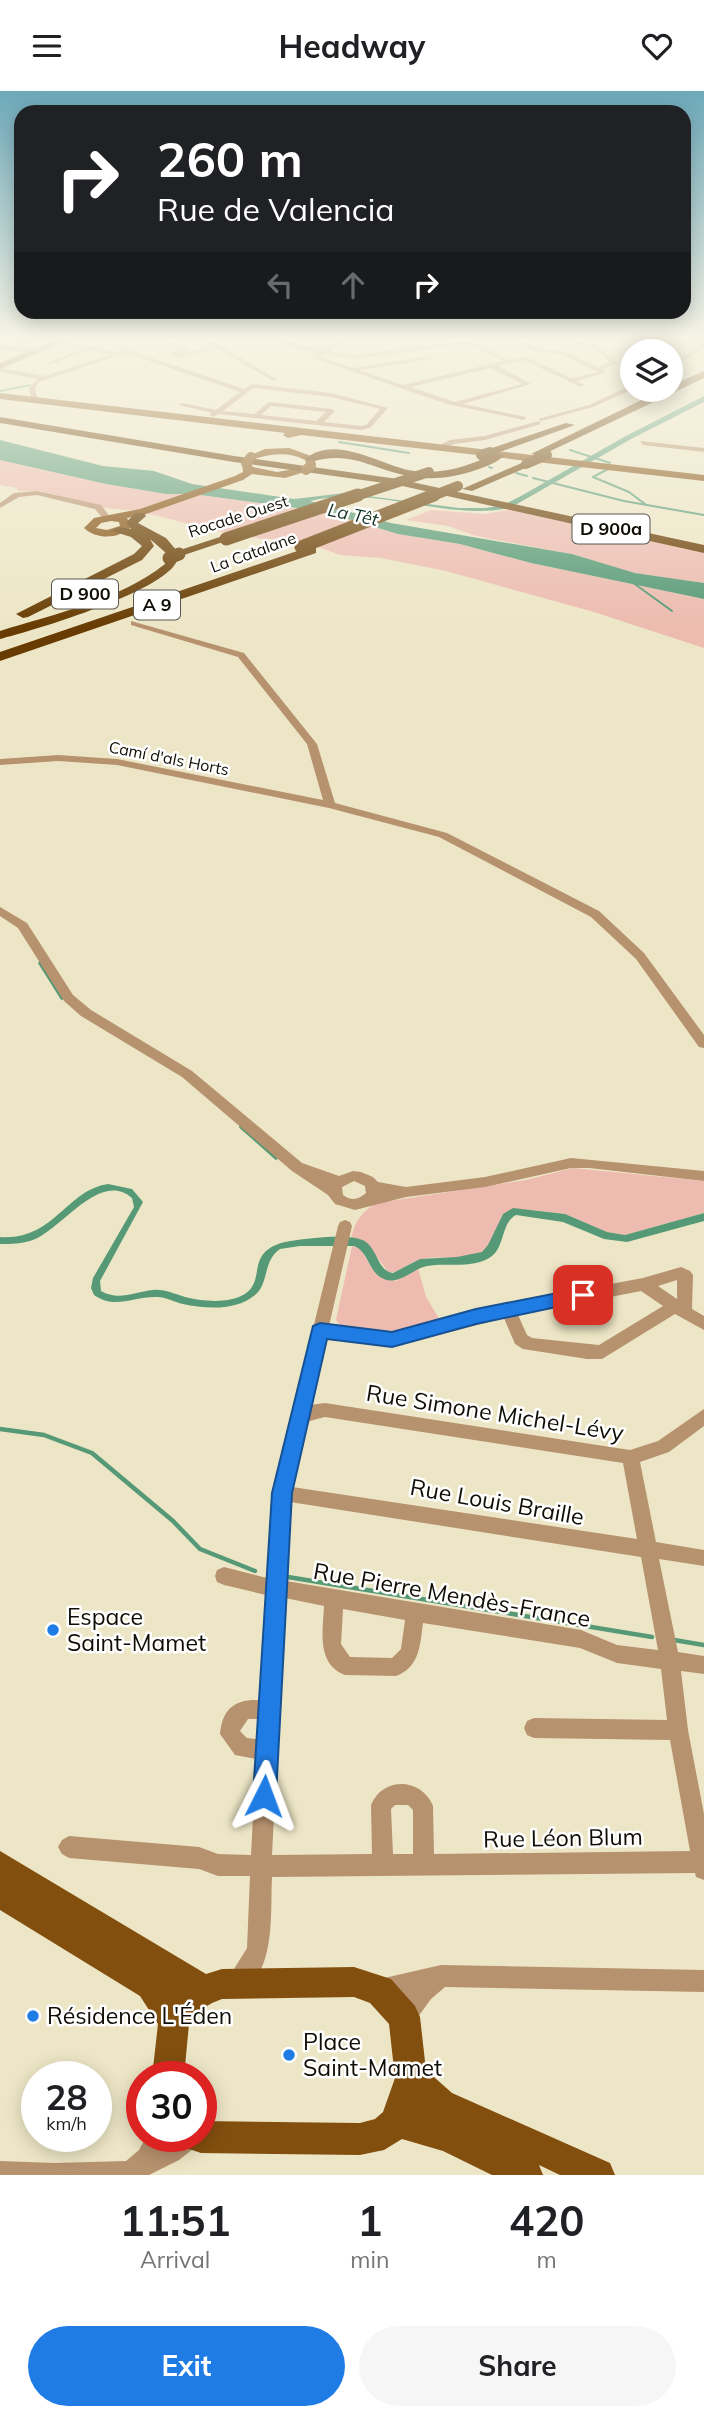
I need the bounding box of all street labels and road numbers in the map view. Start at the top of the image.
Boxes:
street label: Rocade Ouest [186,490,291,542]
road number: D 900a [572,515,650,543]
street label: La Catalane [208,527,298,577]
road number: D 900 [52,580,118,609]
road number: A 9 [134,591,180,619]
street label: Camí d'als Horts [107,737,231,779]
street label: Rue Simone Michel-Lévy [364,1378,626,1447]
street label: Rue Louis Braille [408,1472,586,1531]
street label: Rue Pierre Mendès-France [311,1556,593,1633]
street label: Rue Léon Blum [483,1822,643,1853]

